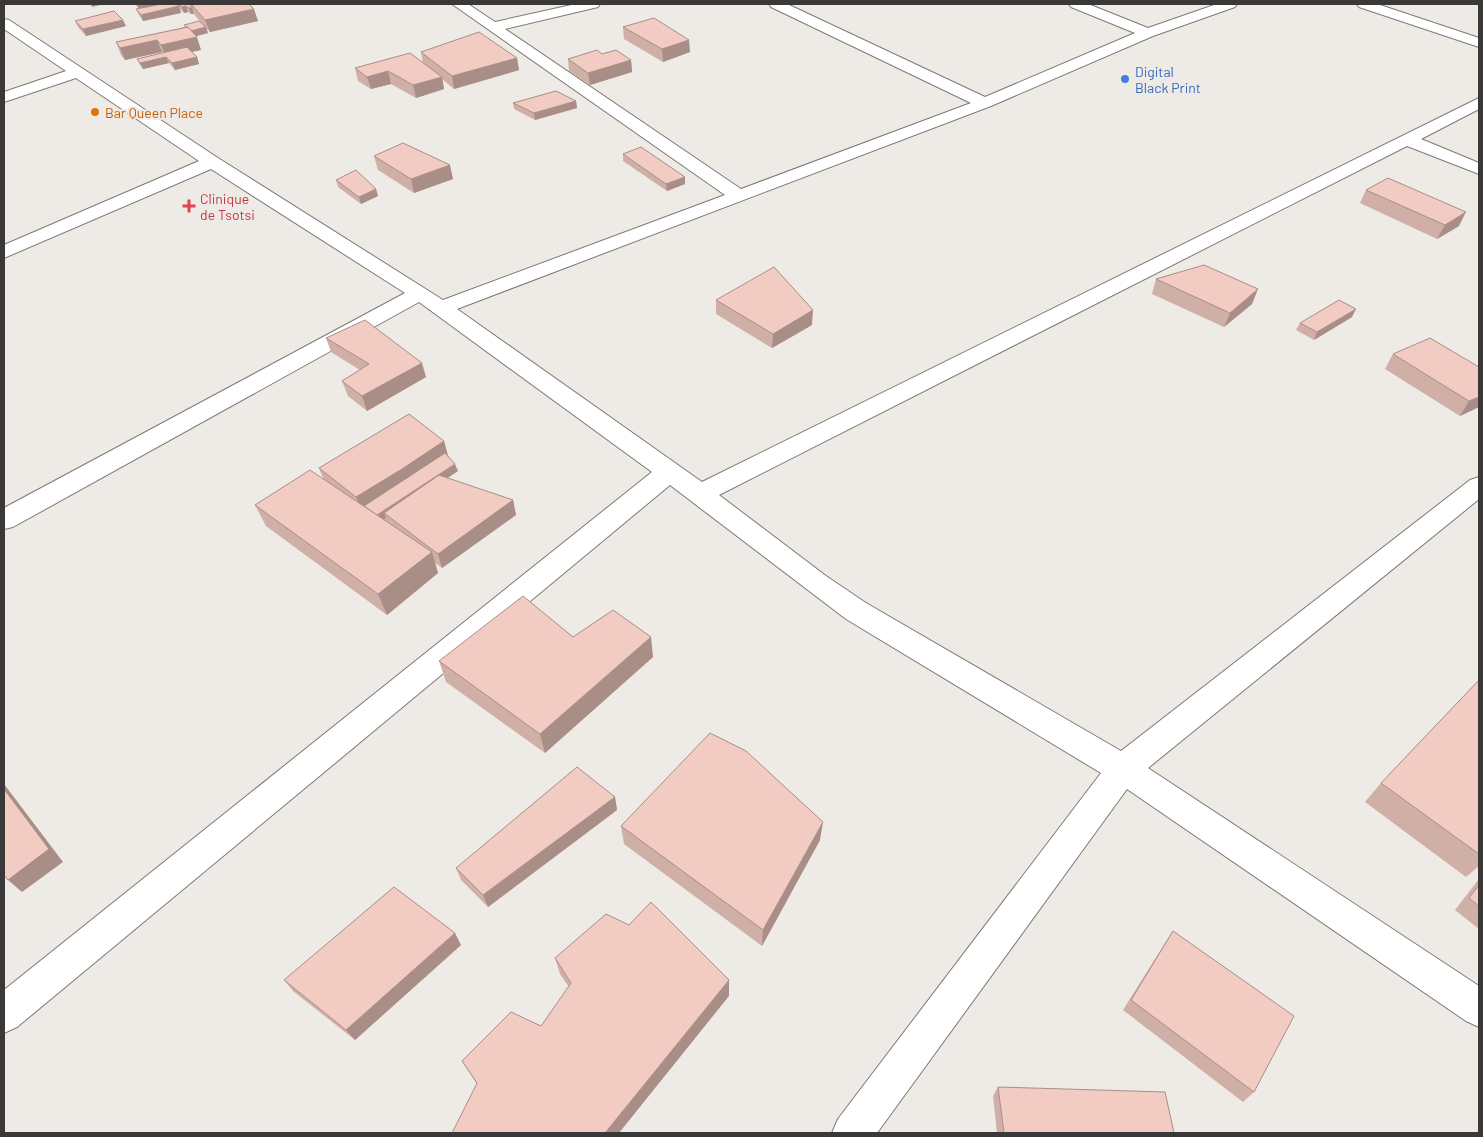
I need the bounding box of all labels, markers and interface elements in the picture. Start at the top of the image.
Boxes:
place label: Digital Black Print [1135,63,1201,96]
marker: Digital Black Print [1119,73,1131,85]
place label: Bar Queen Place [105,104,203,121]
marker: Bar Queen Place [89,106,101,118]
place label: Clinique de Tsotsi [200,190,255,223]
marker: Clinique de Tsotsi [182,199,196,213]

